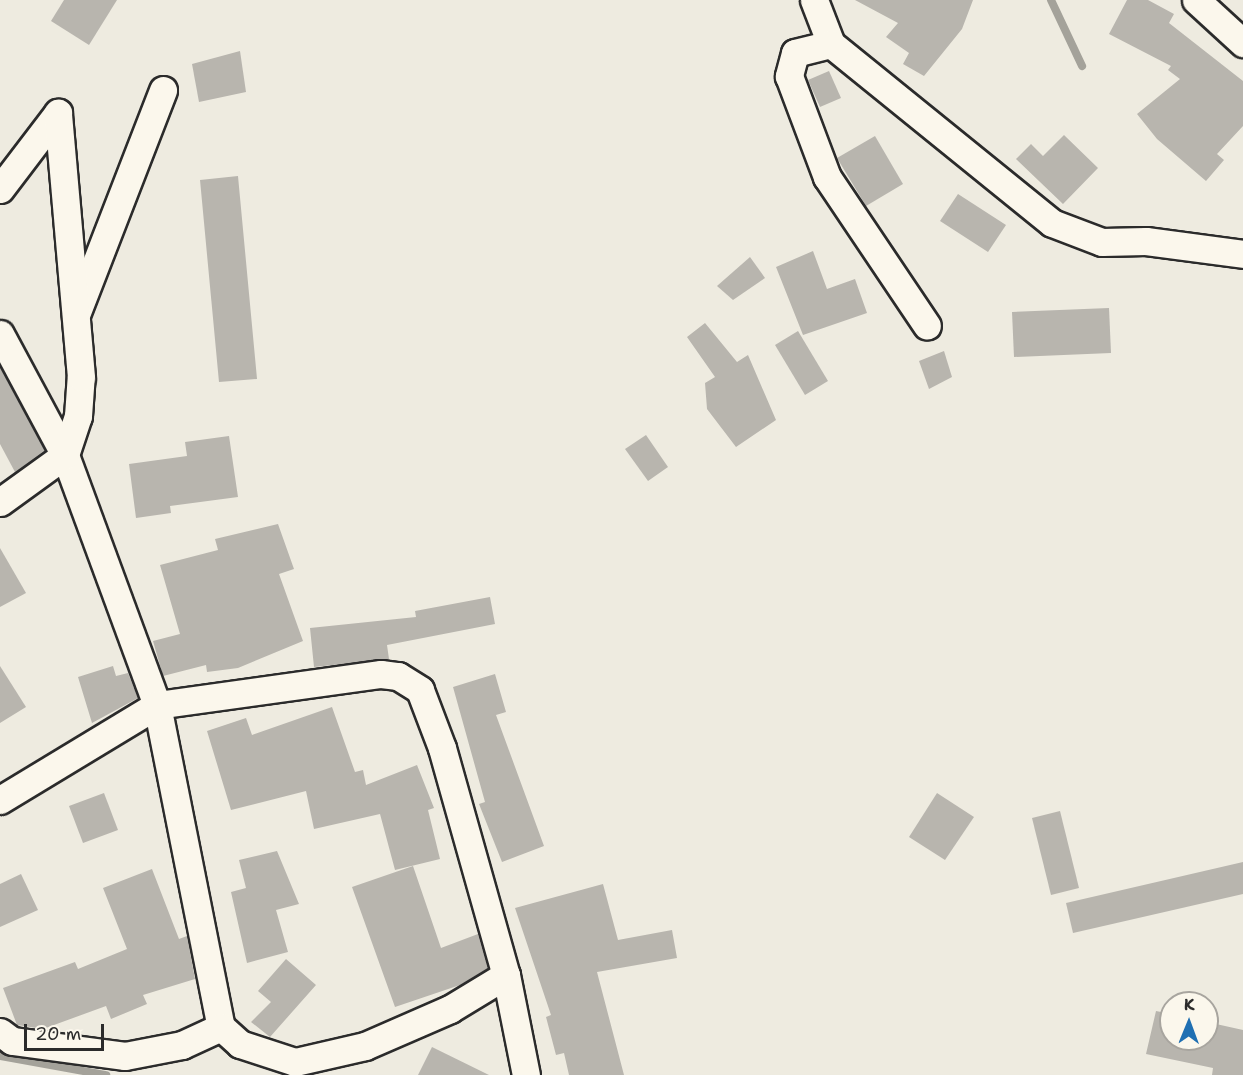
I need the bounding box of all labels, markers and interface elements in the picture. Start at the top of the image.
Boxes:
north arrow [1159,991,1219,1051]
text: K [1184,994,1195,1015]
scale bar [27,1012,106,1050]
text: 20 m [35,1022,81,1046]

